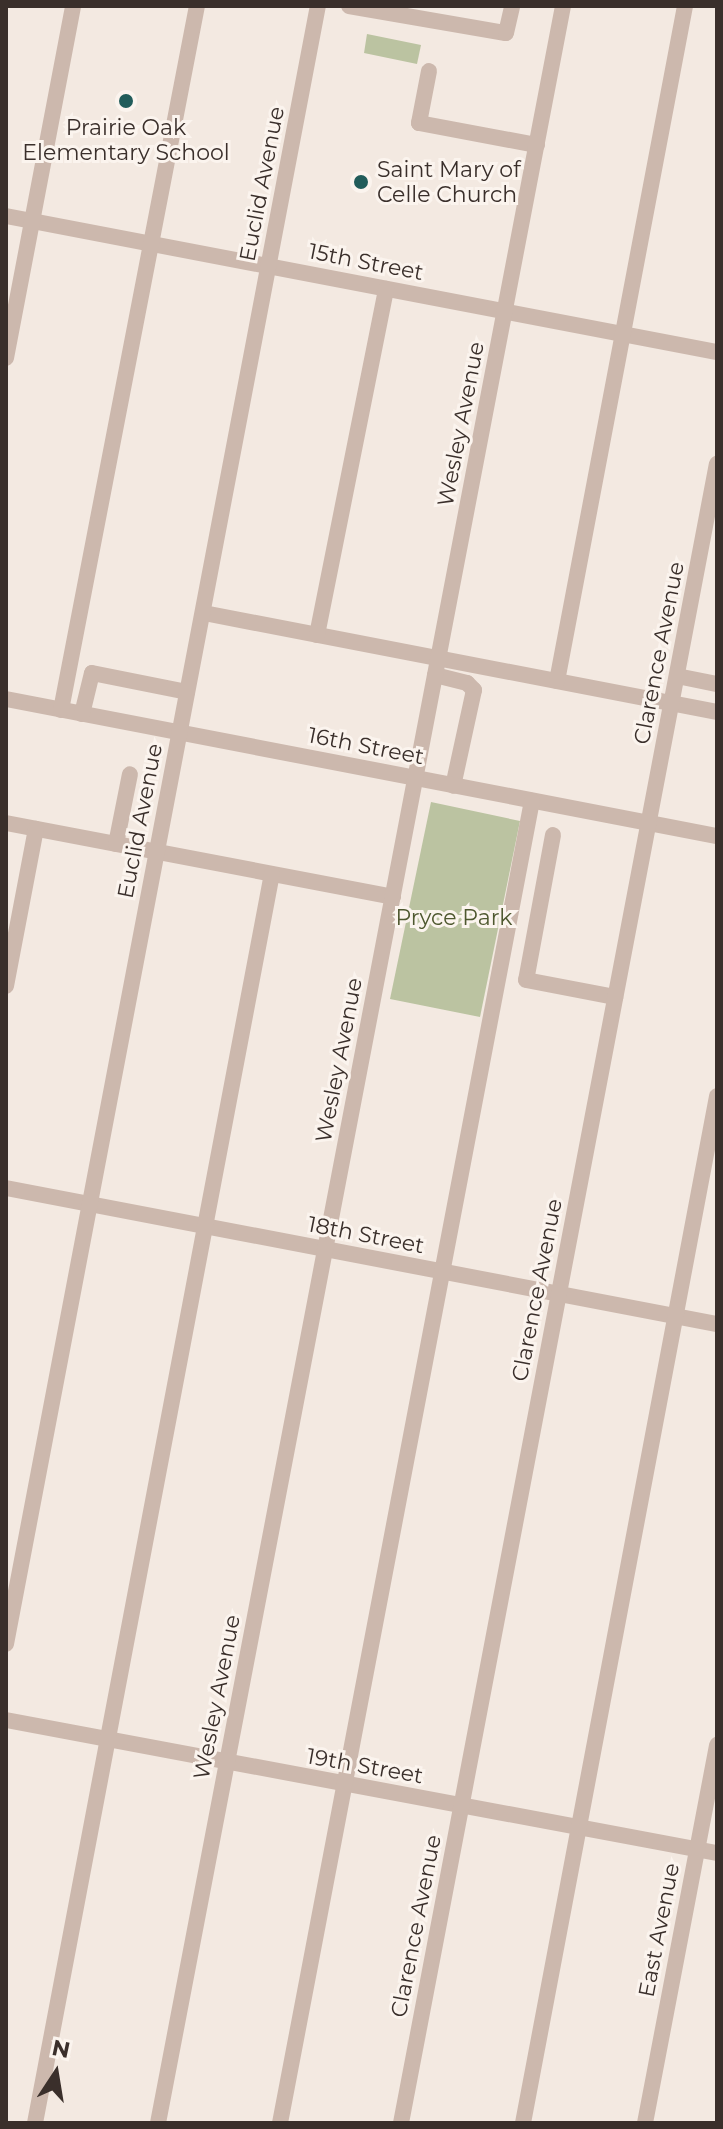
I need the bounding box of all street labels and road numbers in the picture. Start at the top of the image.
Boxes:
street label: Euclid Avenue [234,104,290,264]
street label: 15th Street [306,238,426,286]
street label: Wesley Avenue [432,339,490,509]
street label: Clarence Avenue [628,559,690,747]
street label: 16th Street [306,722,426,770]
street label: Euclid Avenue [112,741,168,901]
street label: Wesley Avenue [310,975,368,1145]
street label: Clarence Avenue [506,1196,568,1384]
street label: 18th Street [306,1211,426,1259]
street label: Wesley Avenue [188,1612,246,1782]
street label: 19th Street [305,1743,425,1789]
street label: Clarence Avenue [385,1832,447,2020]
street label: East Avenue [633,1861,685,1999]

